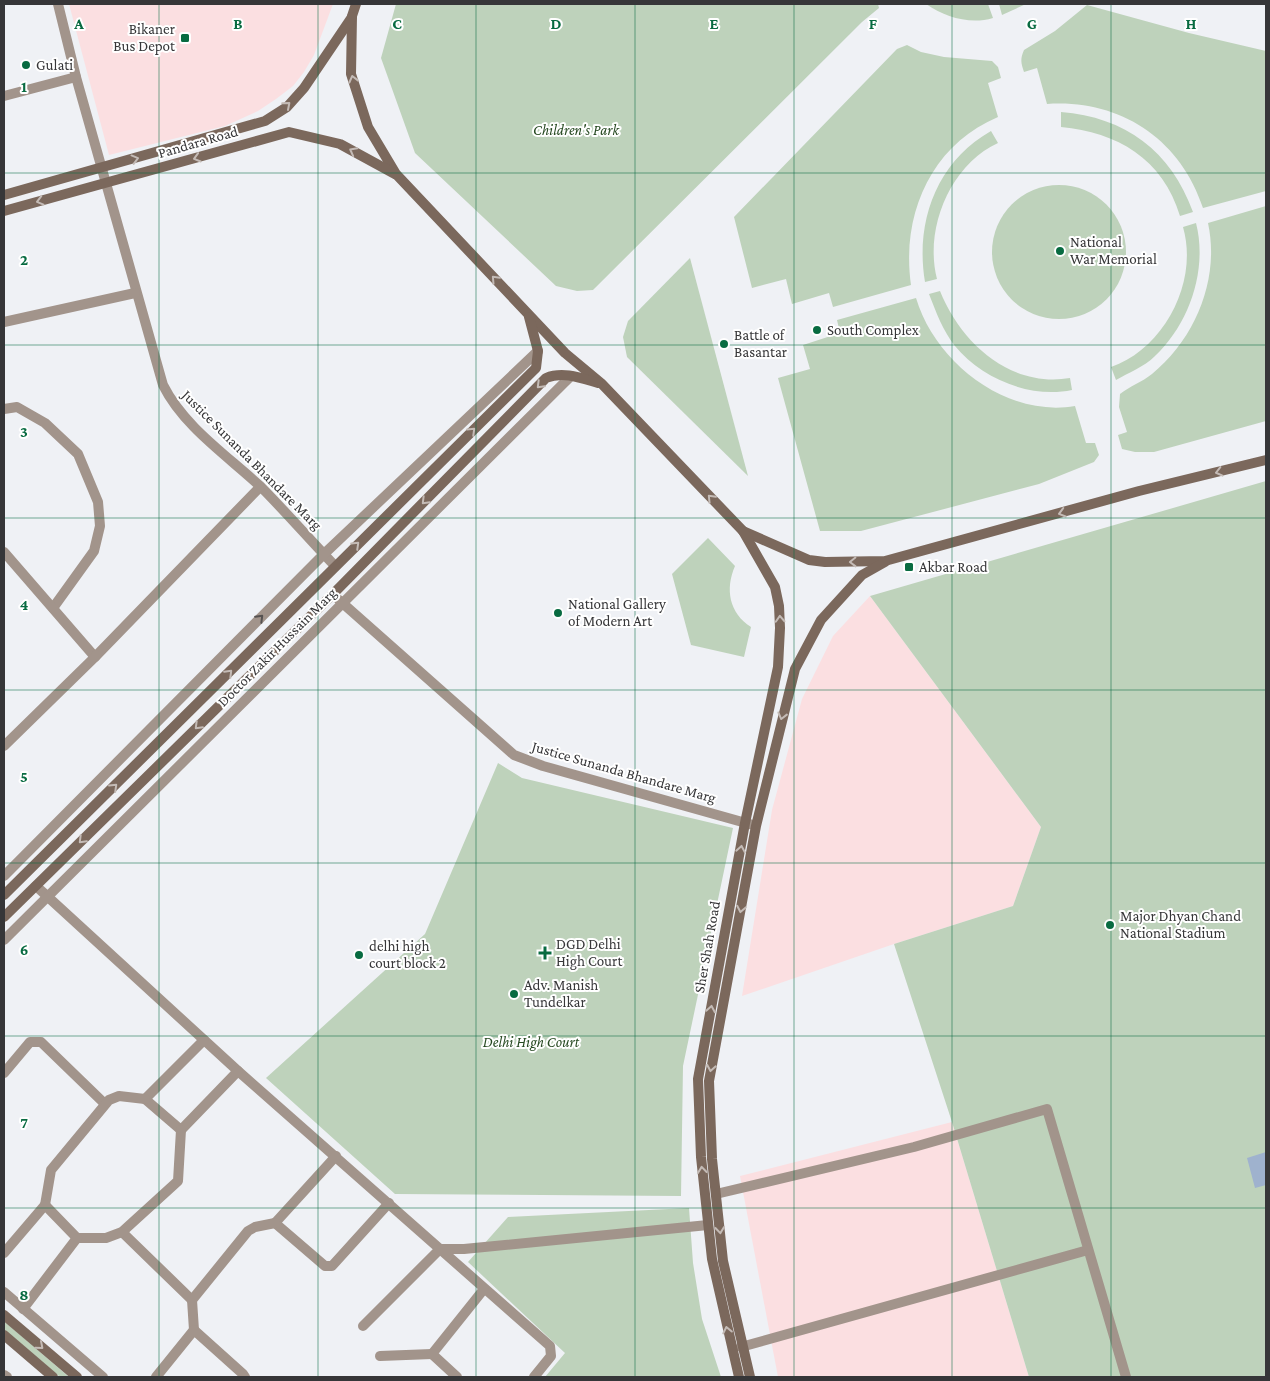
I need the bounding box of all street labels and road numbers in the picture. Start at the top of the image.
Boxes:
street label: Pandara Road [156,123,240,161]
street label: Justice Sunanda Bhandare Marg [177,385,325,534]
street label: Doctor Zakir Hussain Marg [214,584,340,710]
street label: Justice Sunanda Bhandare Marg [528,737,718,807]
street label: Sher Shah Road [691,900,723,994]

